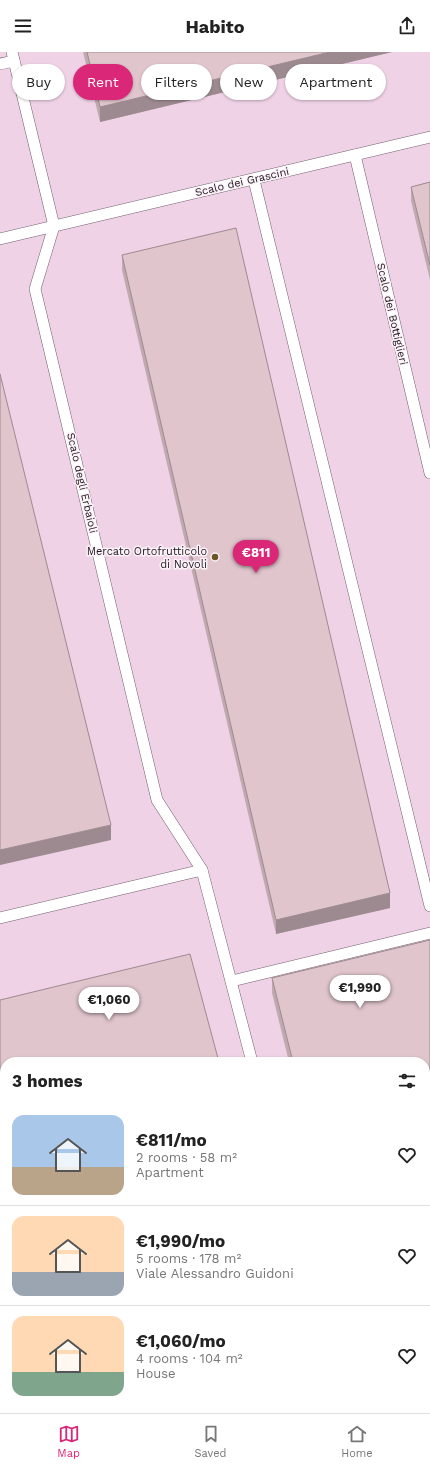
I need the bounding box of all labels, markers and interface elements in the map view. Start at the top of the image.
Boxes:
icon: menu [12,15,34,37]
icon: share [396,15,418,37]
text: Habito [186,16,244,37]
chip: Buy [12,64,65,100]
chip: Rent [73,64,133,100]
chip: Filters [141,64,212,100]
chip: New [220,64,277,100]
chip: Apartment [285,64,386,100]
street label: Scalo dei Grascini [194,165,290,199]
street label: Scalo dei Bottiglieri [374,262,410,366]
street label: Scalo degli Erbaioli [64,431,100,535]
pin: €811 [232,540,280,574]
place label: Mercato Ortofrutticolo di Novoli [87,545,207,571]
text: €811 [242,545,270,560]
marker: Mercato Ortofrutticolo di Novoli [210,552,220,562]
pin: €1,990 [327,975,393,1009]
text: €1,990 [339,980,381,995]
pin: €1,060 [76,987,142,1021]
text: €1,060 [87,992,131,1007]
icon: filters [396,1070,418,1092]
text: 3 homes [12,1071,83,1091]
text: €811/mo [136,1130,207,1150]
icon: home [44,1131,92,1179]
icon: heart [396,1144,418,1166]
text: 2 rooms · 58 m² [136,1150,237,1165]
text: Apartment [136,1165,204,1180]
text: €1,990/mo [136,1231,225,1251]
icon: home [44,1232,92,1280]
icon: heart [396,1245,418,1267]
text: 5 rooms · 178 m² [136,1251,241,1266]
text: Viale Alessandro Guidoni [136,1266,294,1281]
text: €1,060/mo [136,1331,226,1351]
icon: home [44,1332,92,1380]
icon: heart [396,1345,418,1367]
text: 4 rooms · 104 m² [136,1351,243,1366]
text: House [136,1366,176,1381]
tab: Map [57,1423,80,1460]
tab: Saved [195,1423,226,1460]
tab: Home [341,1423,373,1460]

